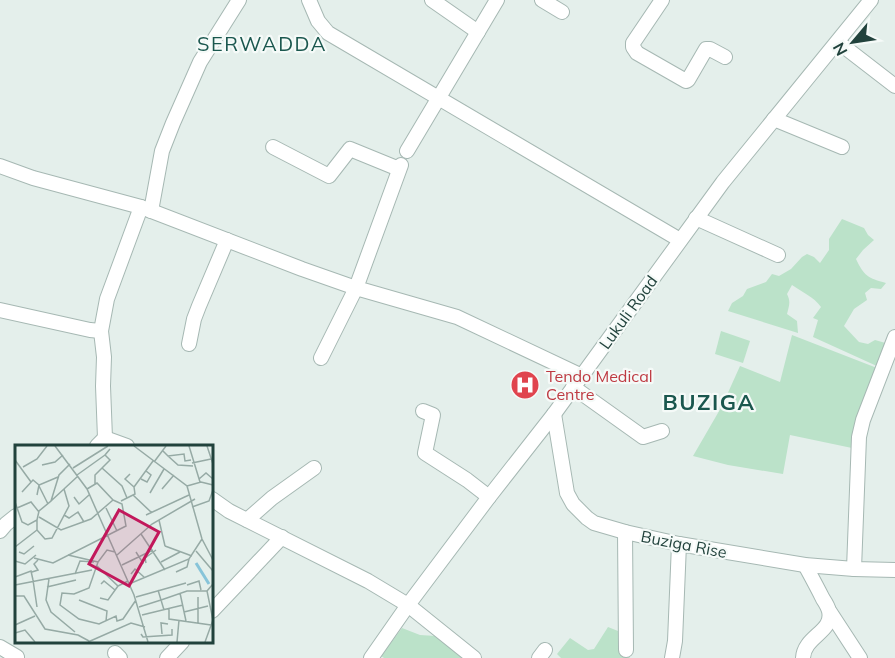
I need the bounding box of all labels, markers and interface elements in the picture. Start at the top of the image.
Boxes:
north arrow [823,12,883,72]
district label: SERWADDA [197,31,327,56]
text: N [828,39,852,59]
street label: Lukuli Road [595,271,661,353]
place label: Tendo Medical Centre [546,366,653,404]
hospital icon: Tendo Medical Centre [509,369,541,401]
district label: BUZIGA [663,388,755,416]
inset map [15,445,213,643]
street label: Buziga Rise [639,526,729,562]

